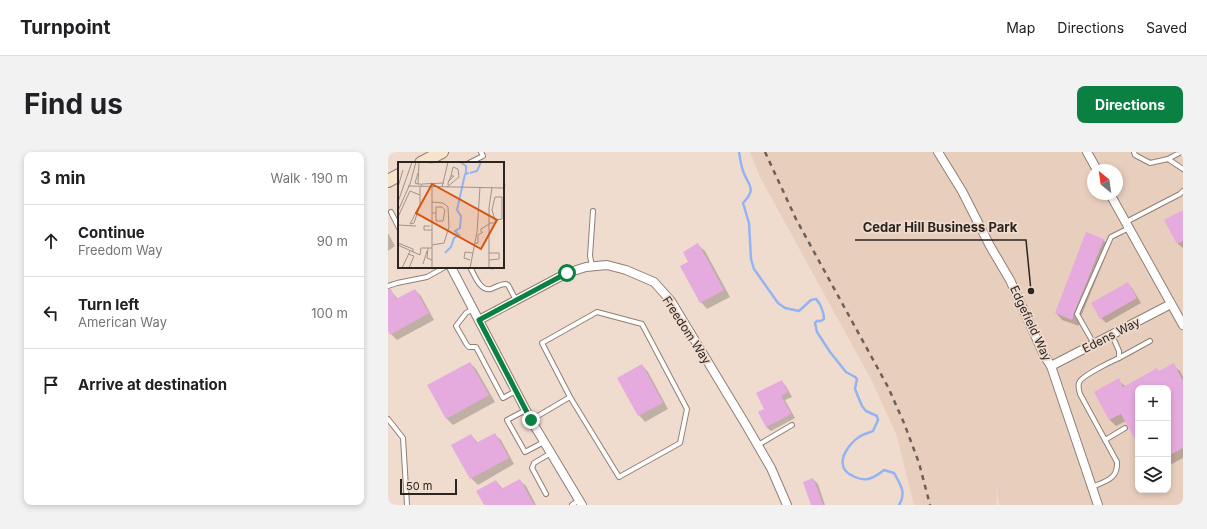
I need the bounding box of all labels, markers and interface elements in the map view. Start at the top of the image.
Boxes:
text: Turnpoint [20,16,110,39]
text: Map [1006,19,1035,36]
text: Directions [1057,19,1124,36]
text: Saved [1146,19,1187,36]
button: Directions [1077,86,1183,123]
text: Find us [24,87,123,121]
inset map [398,162,504,268]
north arrow [1087,164,1123,200]
text: 3 min [40,168,86,188]
text: Walk · 190 m [271,170,348,186]
callout: Cedar Hill Business Park [855,215,1026,240]
text: Cedar Hill Business Park [863,219,1018,235]
text: Continue [78,223,145,242]
icon: ahead [40,230,62,252]
text: 90 m [317,233,348,249]
text: Freedom Way [78,242,163,258]
route start [558,264,576,282]
street label: Edgefield Way [1007,283,1055,363]
street label: Freedom Way [659,293,715,367]
text: Turn left [78,295,139,314]
icon: left [40,302,62,324]
text: 100 m [311,305,348,321]
text: American Way [78,314,167,330]
street label: Edens Way [1080,314,1143,356]
icon: arrive [40,374,62,396]
text: Arrive at destination [78,375,227,394]
map controls [1135,385,1171,493]
button: + [1135,385,1171,421]
route end [522,411,540,429]
button: − [1135,421,1171,457]
button: layers [1135,457,1171,493]
scale bar [400,477,457,496]
text: 50 m [406,479,432,493]

